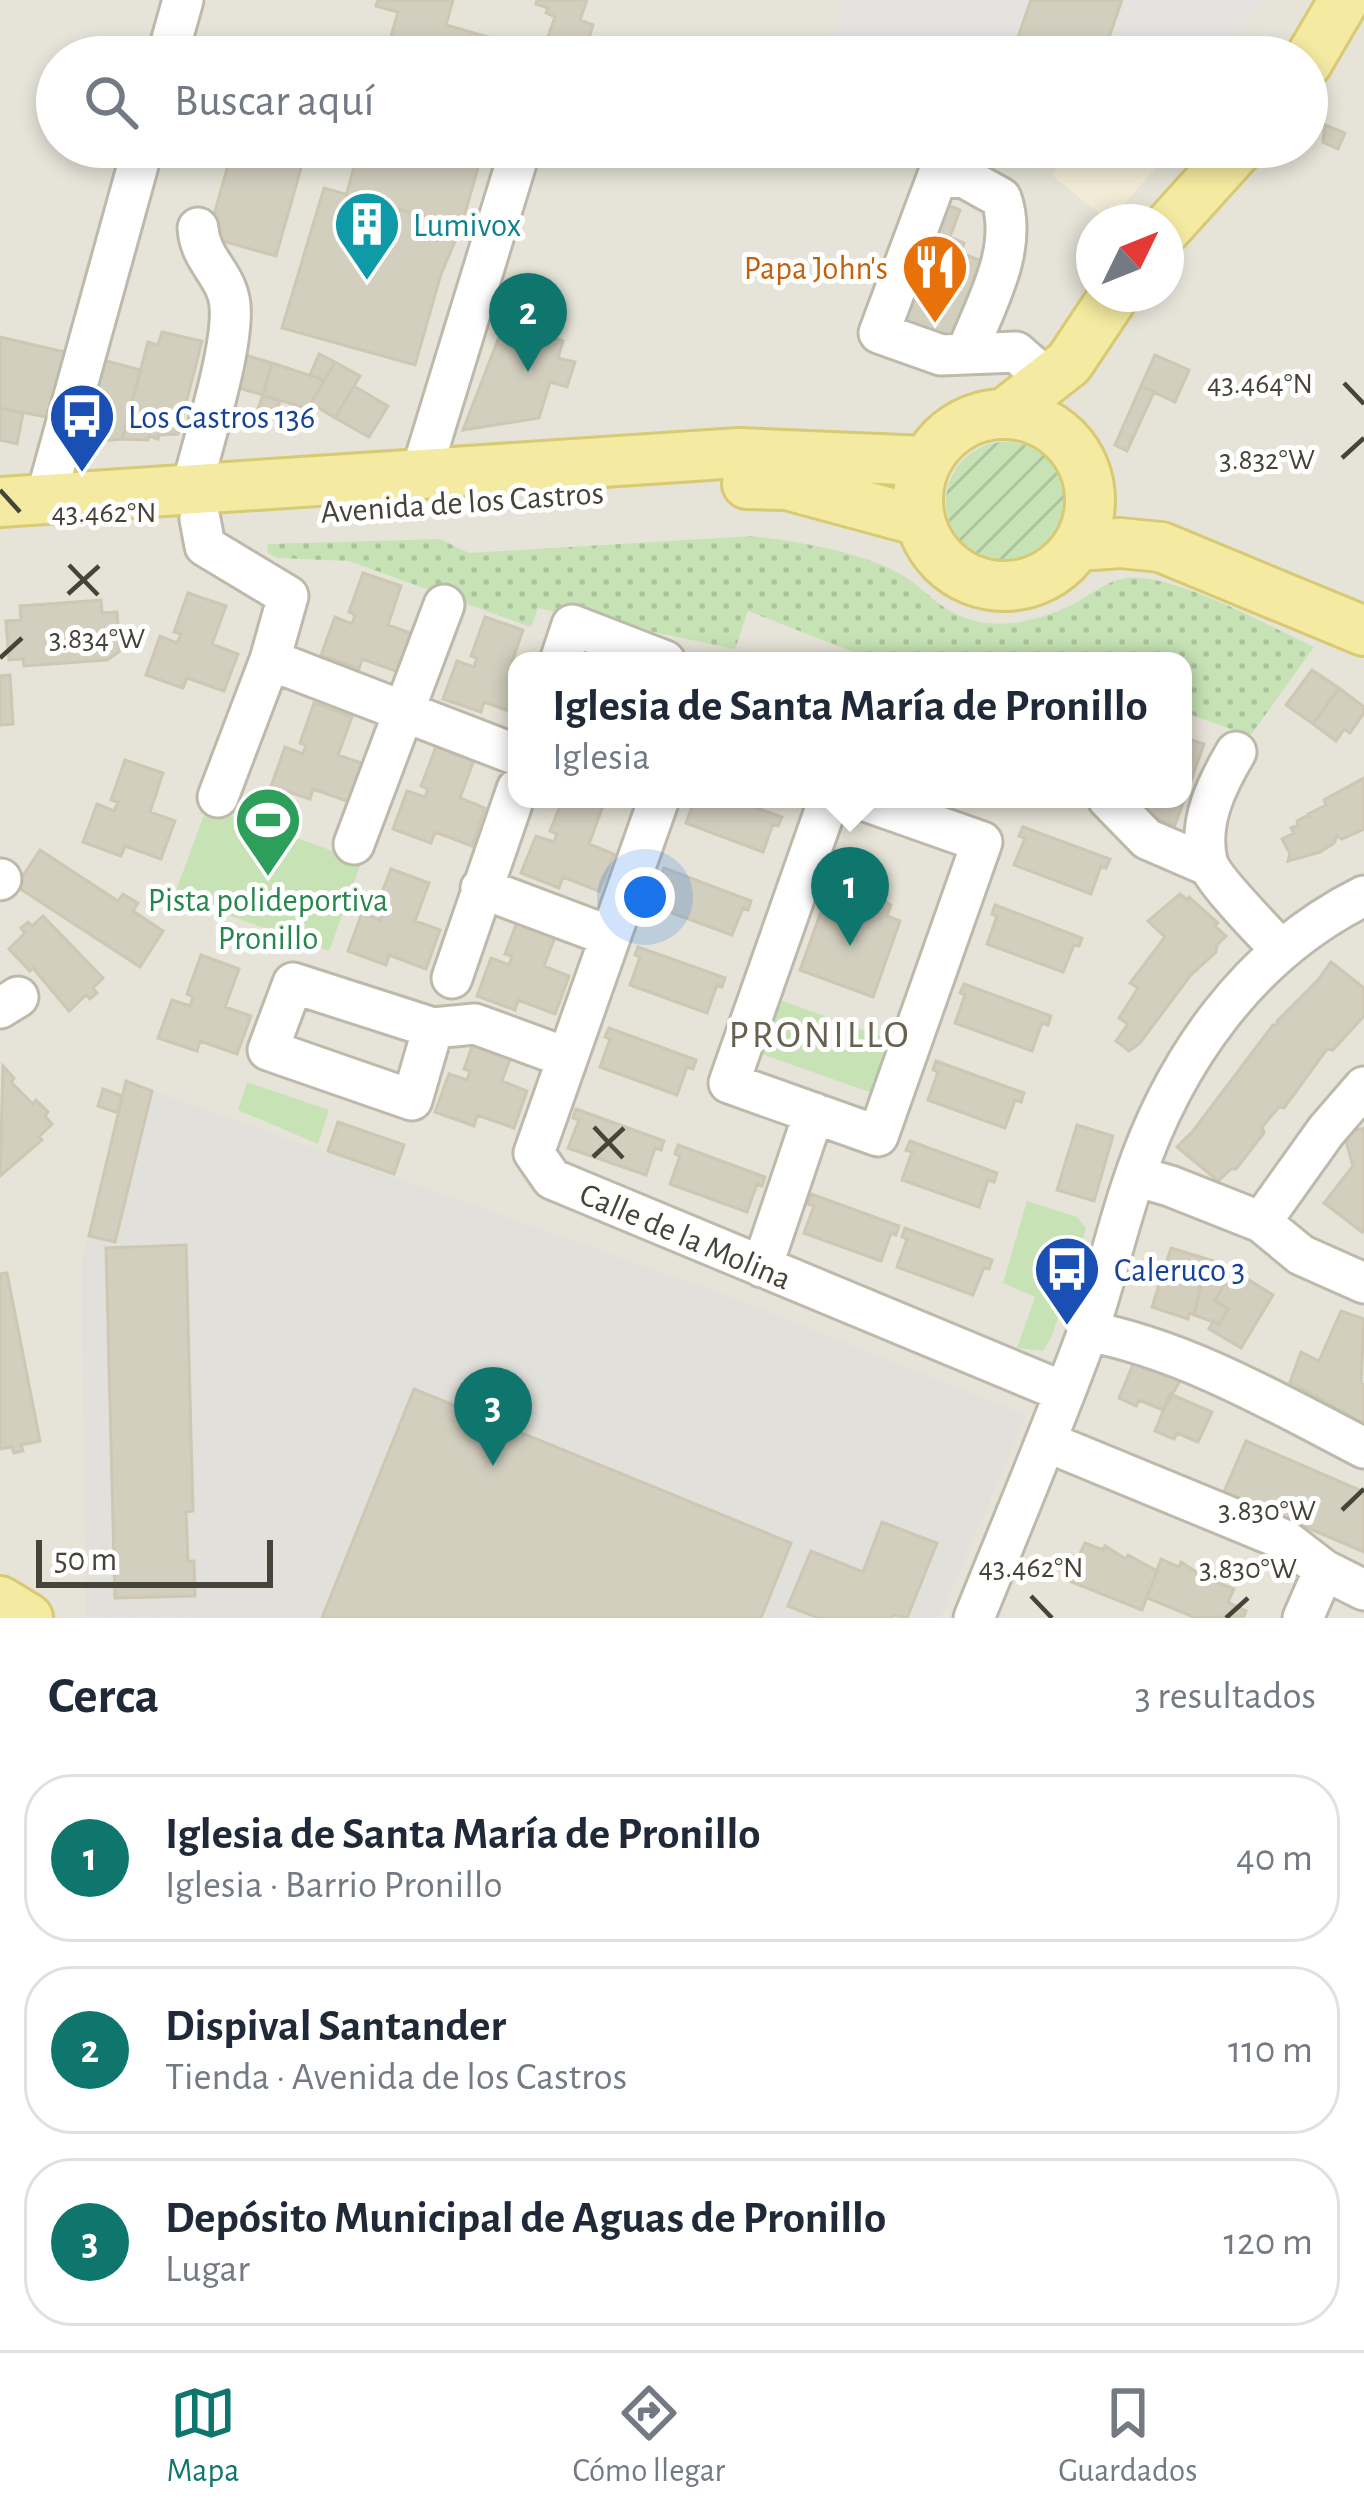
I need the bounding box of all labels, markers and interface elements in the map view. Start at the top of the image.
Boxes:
search box [36,36,1328,168]
icon: search [78,69,144,135]
text: Buscar aquí [174,79,374,124]
building icon: Lumivox [332,189,402,283]
north arrow [1076,204,1184,312]
place label: Lumivox [413,210,521,243]
restaurant icon: Papa John's [900,232,970,326]
place label: Papa John's [744,253,888,286]
pin: 2 [489,273,567,372]
text: 43.464°N [1207,369,1313,399]
bus stop icon: Los Castros 136 [47,381,117,475]
place label: Los Castros 136 [128,402,315,435]
text: 3.832°W [1219,445,1315,475]
street label: Avenida de los Castros [319,477,605,530]
text: 43.462°N [51,498,157,528]
text: 3.834°W [49,624,145,654]
popup [508,652,1192,808]
text: Iglesia de Santa María de Pronillo [552,684,1148,729]
text: Iglesia [552,738,650,777]
sports icon: Pista polideportiva Pronillo [233,785,303,879]
pin: 1 [811,847,889,946]
your location [615,867,675,927]
place label: Pista polideportiva Pronillo [148,885,388,956]
district label: PRONILLO [728,1016,912,1055]
street label: Calle de la Molina [575,1178,795,1297]
bus stop icon: Caleruco 3 [1032,1234,1102,1328]
place label: Caleruco 3 [1114,1255,1245,1288]
pin: 3 [454,1367,532,1466]
text: 3.830°W [1218,1496,1316,1526]
scale bar [36,1534,273,1587]
text: 50 m [54,1544,117,1577]
text: 43.462°N [978,1553,1084,1583]
text: 3.830°W [1199,1554,1297,1584]
text: Cerca [48,1671,159,1722]
text: 3 resultados [1135,1677,1316,1716]
text: Iglesia de Santa María de Pronillo [165,1812,761,1857]
text: 1 [83,1839,97,1878]
text: 40 m [1236,1839,1313,1878]
text: Iglesia · Barrio Pronillo [165,1866,503,1905]
text: Dispival Santander [165,2004,506,2049]
text: 2 [81,2031,99,2070]
text: 110 m [1228,2031,1313,2070]
text: Tienda · Avenida de los Castros [165,2058,627,2097]
text: Depósito Municipal de Aguas de Pronillo [165,2196,886,2241]
text: 3 [82,2223,98,2262]
text: 120 m [1224,2223,1313,2262]
text: Lugar [165,2250,250,2289]
tab: Mapa [166,2380,239,2492]
tab: Cómo llegar [572,2380,725,2492]
tab: Guardados [1058,2380,1198,2492]

